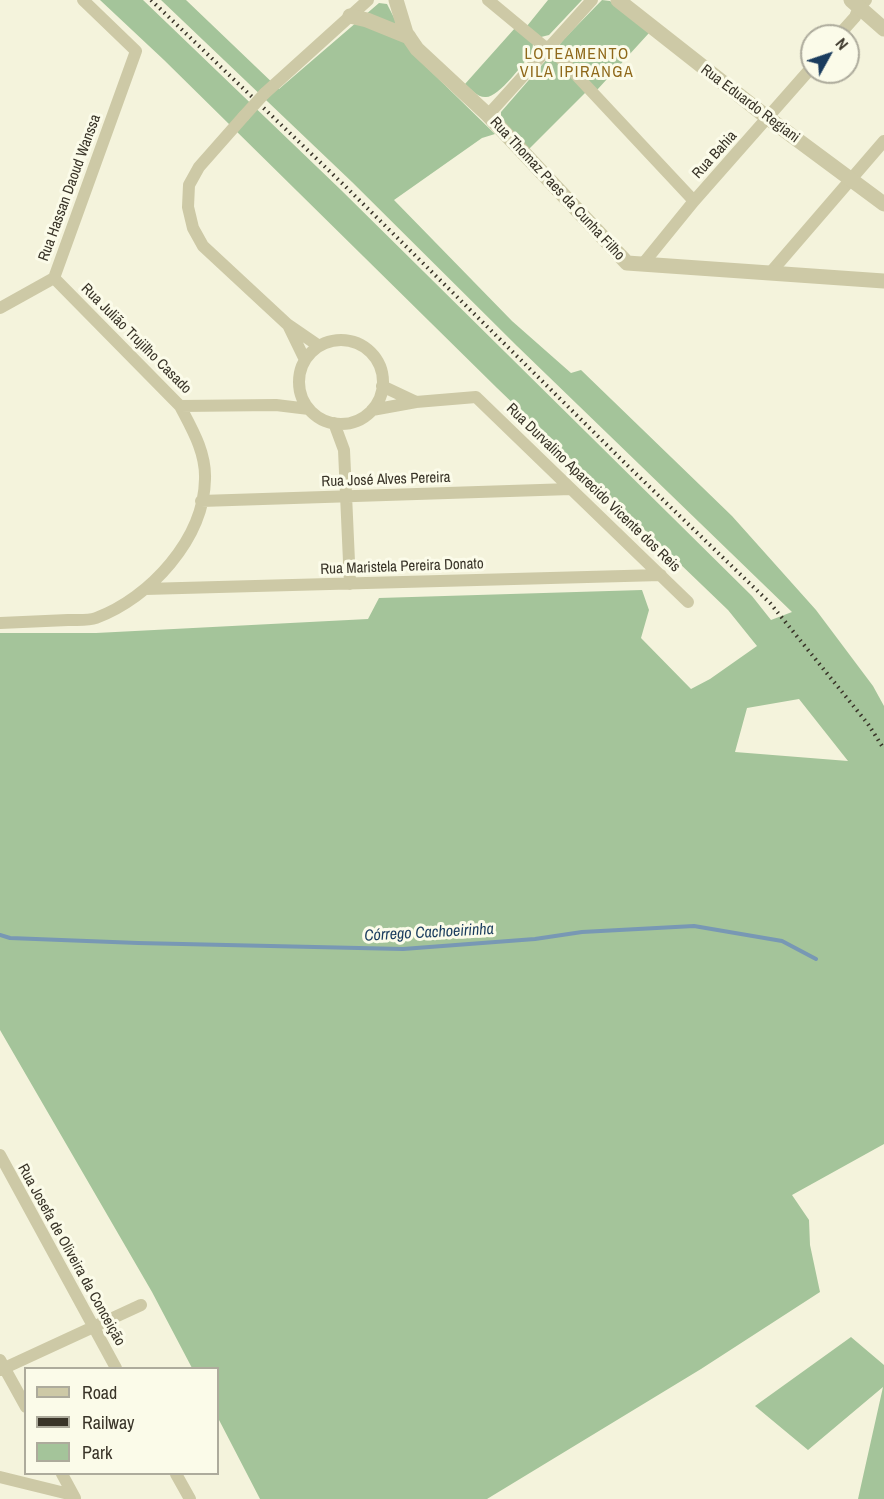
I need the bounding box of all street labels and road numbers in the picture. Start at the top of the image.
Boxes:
street label: Rua Eduardo Regiani [697,61,803,147]
street label: Rua Hassan Daoud Wanssa [35,112,105,264]
street label: Rua Thomaz Paes da Cunha Filho [486,114,628,264]
street label: Rua Bahia [689,127,741,183]
street label: Rua Julião Trujilho Casado [77,280,195,398]
street label: Rua Durvalino Aparecido Vicente dos Reis [502,400,684,576]
street label: Rua José Alves Pereira [321,469,451,491]
street label: Rua Maristela Pereira Donato [320,555,484,579]
street label: Rua Josefa de Oliveira da Conceição [13,1161,129,1349]

